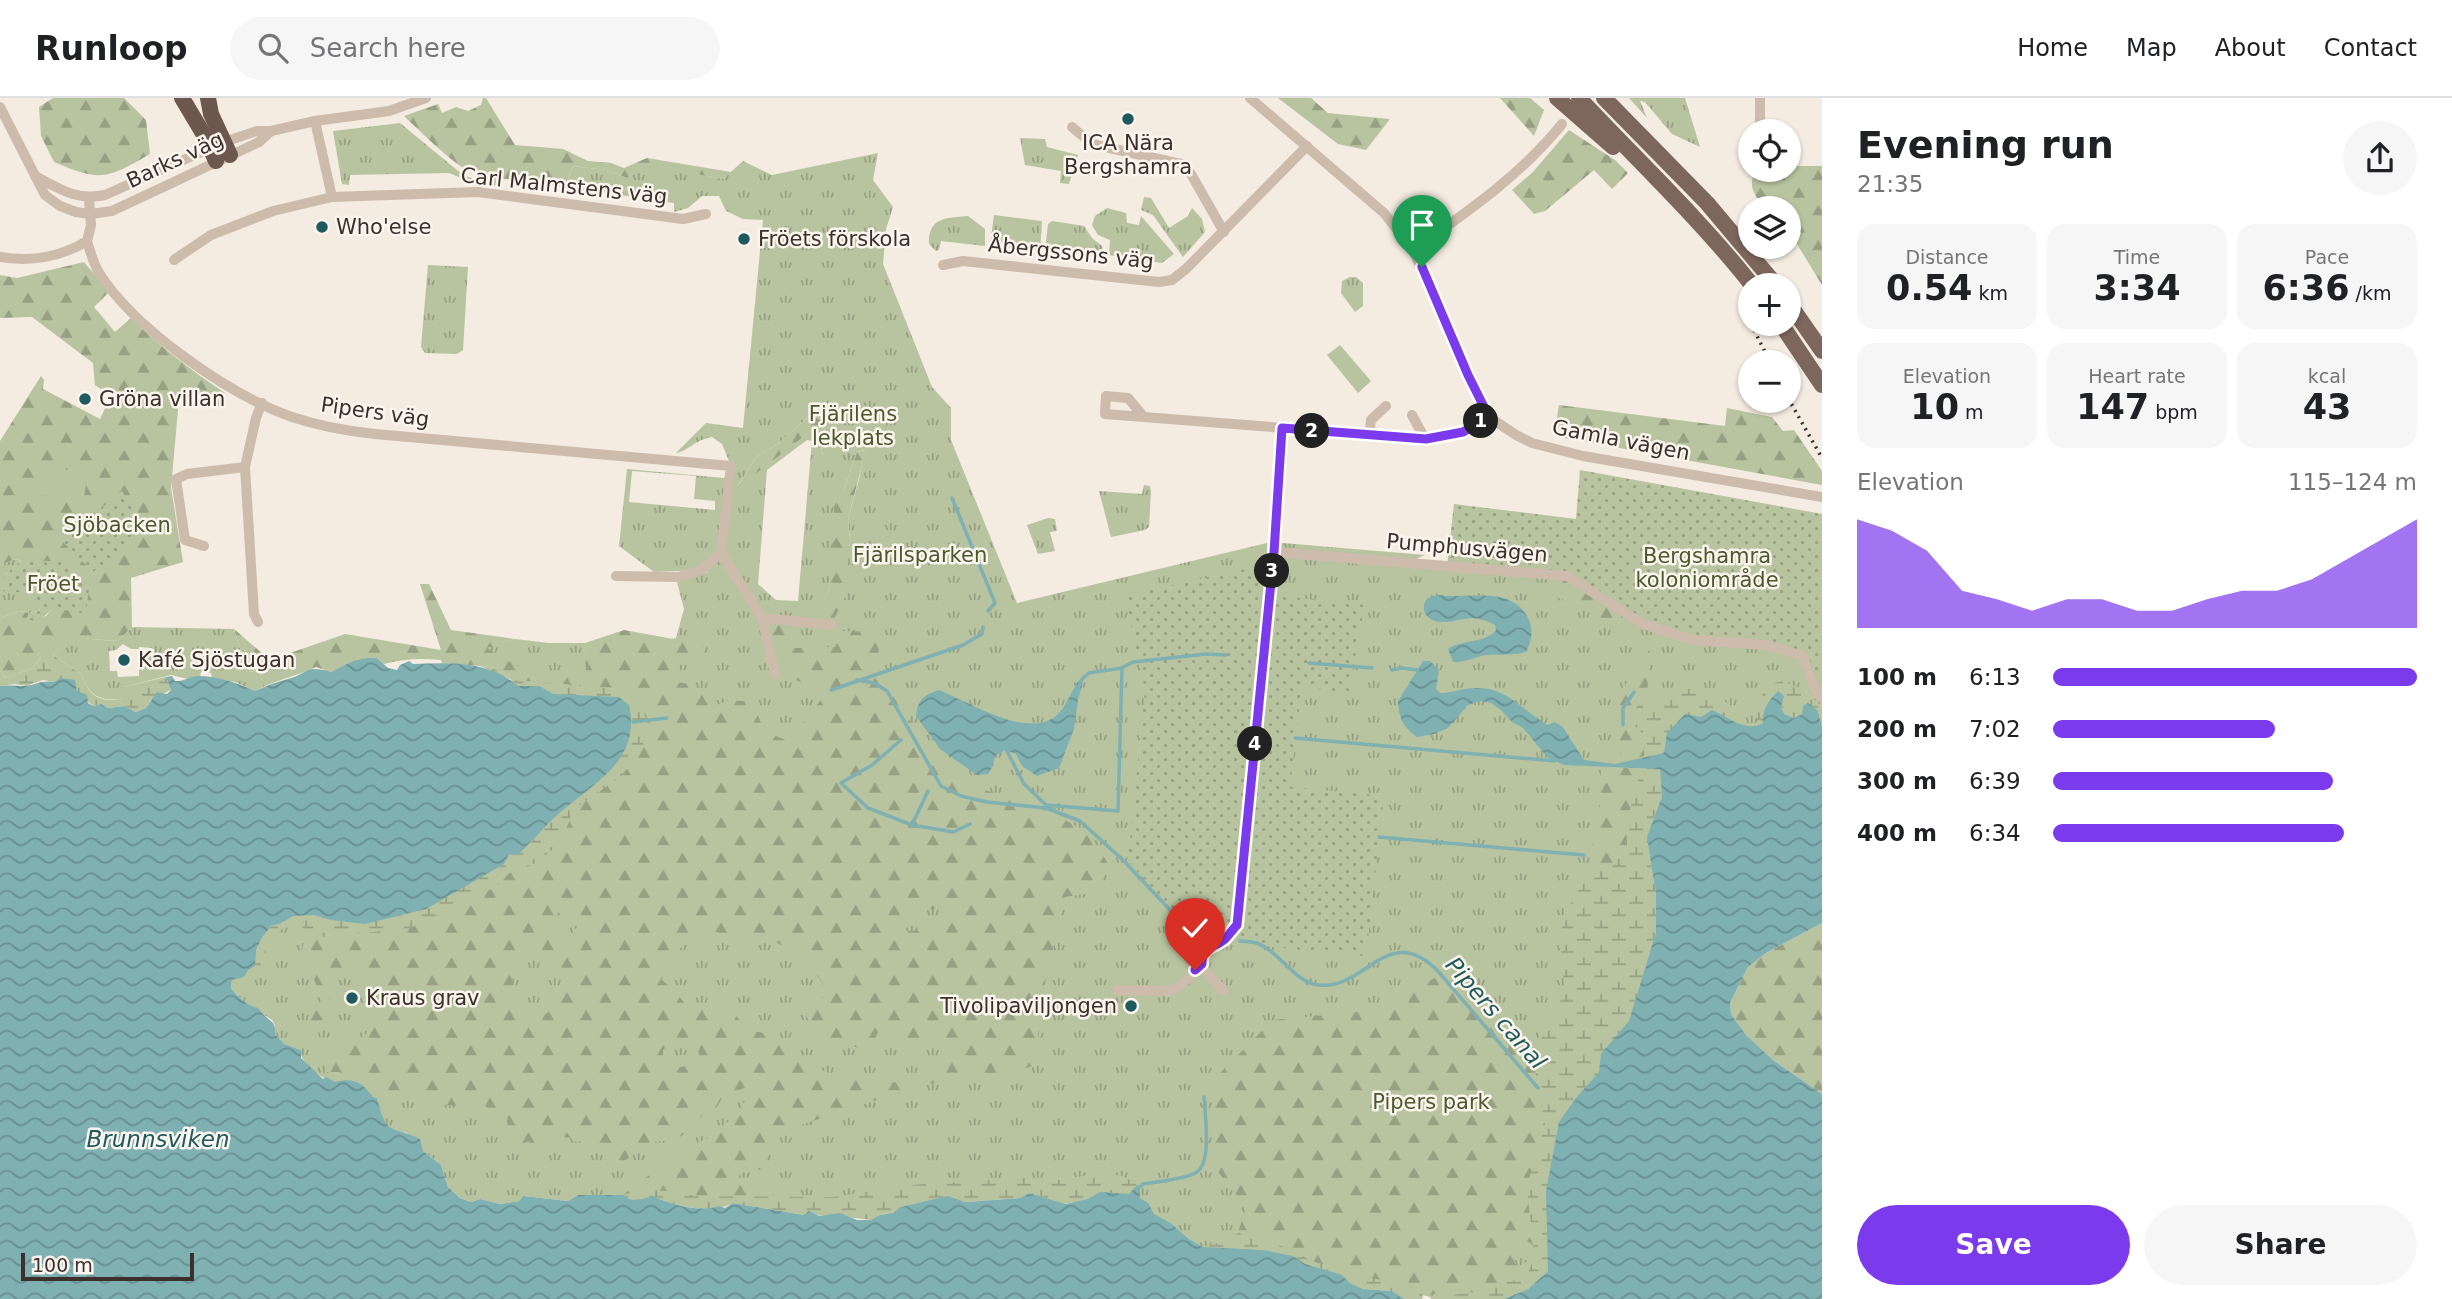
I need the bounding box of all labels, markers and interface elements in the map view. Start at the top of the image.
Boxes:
search box [230,17,720,80]
text: Runloop [35,29,188,68]
icon: search [254,29,292,67]
text: Search here [310,33,466,63]
text: Home [2017,34,2088,62]
text: Map [2126,34,2177,62]
text: About [2215,34,2286,62]
text: Contact [2324,34,2417,62]
marker: ICA Nära Bergshamra [1120,111,1136,127]
map controls [1738,119,1801,413]
button: locate [1738,119,1801,182]
button: share [2343,121,2417,195]
text: Evening run [1857,123,2114,167]
street label: Barks väg [123,127,227,193]
place label: ICA Nära Bergshamra [1064,131,1192,179]
street label: Carl Malmstens väg [460,163,668,209]
text: 21:35 [1857,171,1923,197]
pin [1392,195,1452,267]
button: layers [1738,196,1801,259]
icon: arrive [1403,206,1441,244]
place label: Who'else [336,215,431,239]
marker: Who'else [314,219,330,235]
place label: Fröets förskola [758,227,911,251]
street label: Åbergssons väg [987,230,1155,274]
marker: Fröets förskola [736,231,752,247]
text: Distance [1905,246,1989,268]
text: Time [2114,246,2160,268]
text: Pace [2305,246,2349,268]
text: 0.54 [1886,268,1972,308]
text: 3:34 [2093,268,2181,308]
text: 6:36 [2262,268,2350,308]
button: + [1738,273,1801,336]
text: km [1972,282,2008,304]
text: /km [2350,282,2392,304]
button: − [1738,350,1801,413]
text: Elevation [1903,365,1991,387]
text: Heart rate [2088,365,2186,387]
text: kcal [2308,365,2346,387]
place label: Gröna villan [99,387,225,411]
text: 10 [1910,387,1959,427]
text: 147 [2076,387,2149,427]
text: 43 [2303,387,2351,427]
marker: Gröna villan [77,391,93,407]
street label: Pipers väg [319,393,431,431]
text: m [1959,401,1984,423]
text: bpm [2149,401,2198,423]
park label: Fjärilens lekplats [809,402,897,450]
pin: 1 [1464,404,1498,438]
text: 1 [1474,409,1487,431]
pin: 2 [1294,414,1330,448]
street label: Gamla vägen [1550,415,1692,465]
text: 2 [1305,419,1318,441]
text: Elevation [1857,469,1964,495]
text: 115–124 m [2288,469,2417,495]
park label: Sjöbacken [63,513,171,537]
street label: Pumphusvägen [1385,529,1549,567]
park label: Fjärilsparken [853,543,987,567]
park label: Bergshamra koloniområde [1635,544,1779,592]
pin: 3 [1254,554,1290,588]
text: 3 [1265,559,1278,581]
park label: Fröet [27,572,79,596]
place label: Kafé Sjöstugan [138,648,295,672]
marker: Kafé Sjöstugan [116,652,132,668]
text: 100 m [1857,664,1937,690]
text: 6:13 [1969,664,2021,690]
text: 200 m [1857,716,1937,742]
text: 7:02 [1969,716,2021,742]
pin: 4 [1238,726,1272,762]
text: 4 [1248,732,1261,754]
text: 300 m [1857,768,1937,794]
text: 6:39 [1969,768,2021,794]
text: 400 m [1857,820,1937,846]
text: 6:34 [1969,820,2021,846]
pin [1165,898,1225,970]
icon: check [1176,909,1214,947]
water label: Pipers canal [1440,952,1552,1075]
place label: Kraus grav [366,986,479,1010]
marker: Kraus grav [344,990,360,1006]
place label: Tivolipaviljongen [939,994,1117,1018]
marker: Tivolipaviljongen [1123,998,1139,1014]
park label: Pipers park [1372,1090,1491,1114]
water label: Brunnsviken [87,1126,230,1152]
button: Save [1857,1205,2130,1285]
button: Share [2144,1205,2417,1285]
scale bar [21,1250,194,1282]
text: 100 m [32,1254,93,1276]

